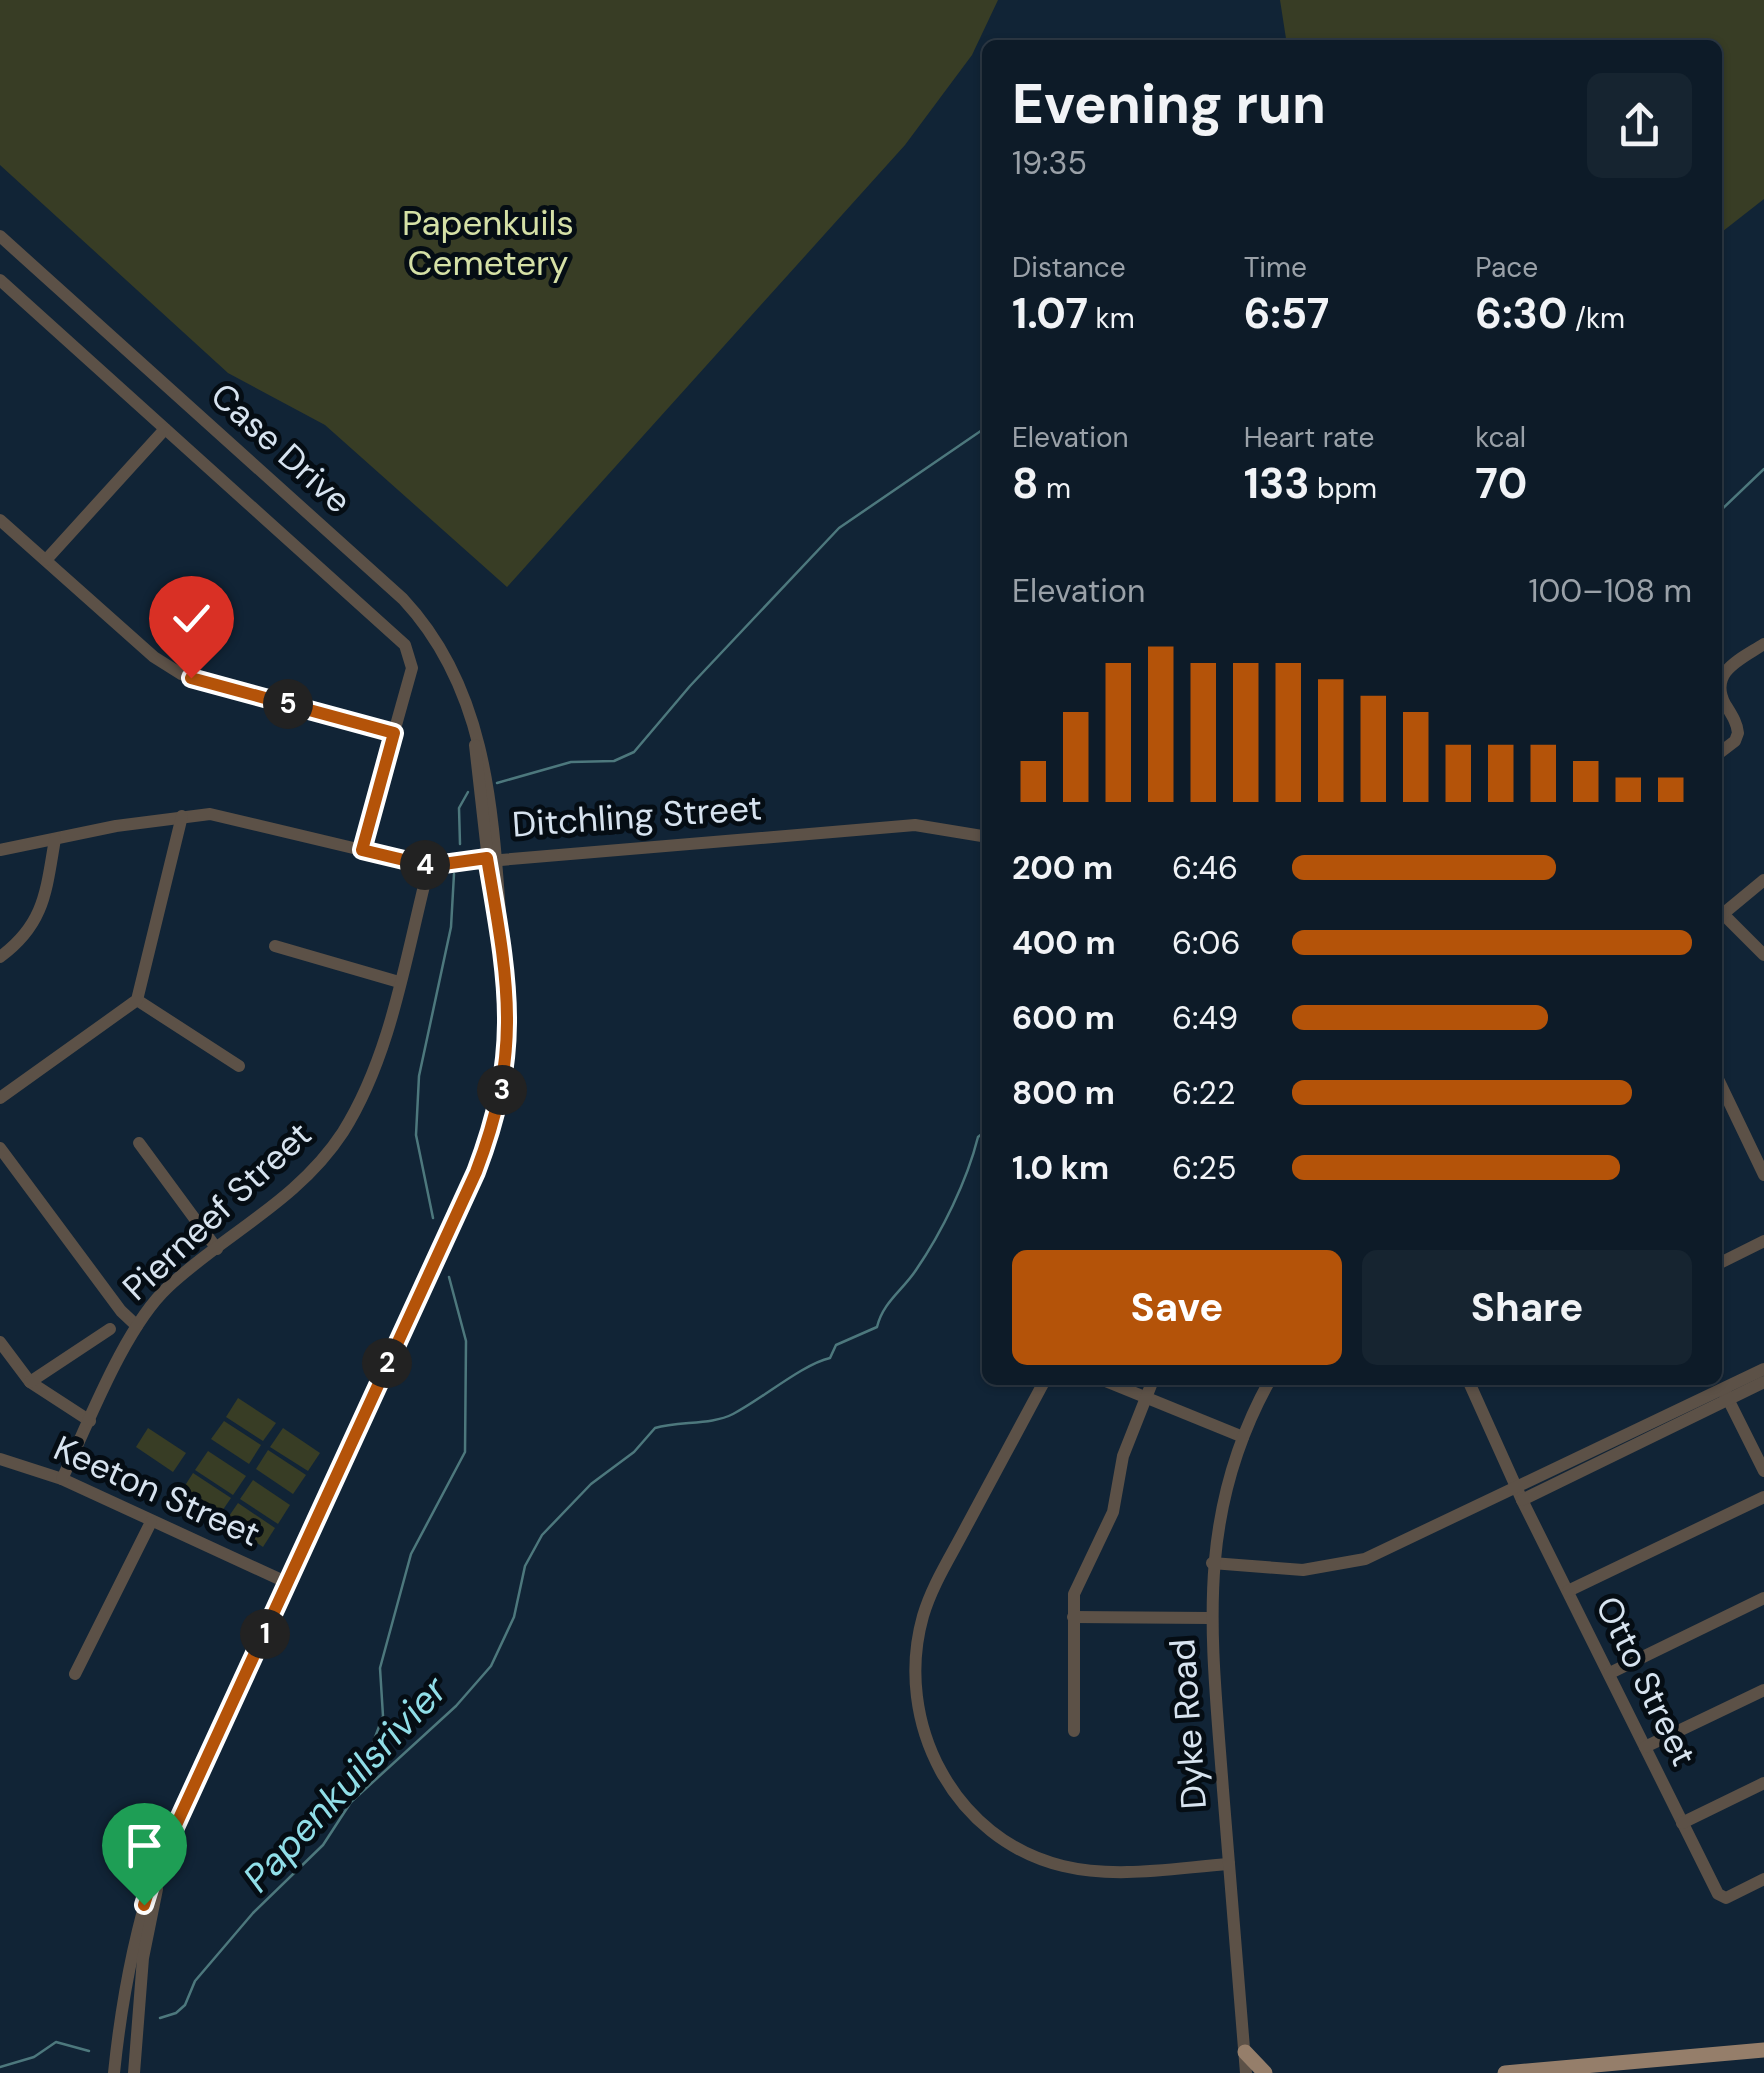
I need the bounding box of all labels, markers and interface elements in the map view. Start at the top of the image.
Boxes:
text: Evening run [1012,68,1326,140]
button: share [1587,73,1692,178]
text: 19:35 [1012,142,1087,184]
park label: Papenkuils Cemetery [402,200,574,286]
text: Distance [1012,249,1126,286]
text: Time [1244,249,1307,286]
text: Pace [1475,249,1538,286]
text: 1.07 [1012,286,1088,341]
text: 6:57 [1244,286,1329,341]
text: 6:30 [1475,286,1568,341]
text: km [1088,300,1135,337]
text: /km [1568,300,1625,337]
street label: Case Drive [201,373,361,523]
text: Elevation [1012,419,1129,456]
text: Heart rate [1244,419,1374,456]
text: kcal [1475,419,1526,456]
text: 8 [1012,456,1039,511]
text: 133 [1244,456,1310,511]
text: 70 [1475,456,1527,511]
text: m [1039,470,1071,507]
text: bpm [1310,470,1377,507]
text: Elevation [1012,570,1145,612]
text: 100–108 m [1528,570,1692,612]
pin [149,576,234,679]
icon: check [164,591,219,646]
pin: 5 [263,679,313,729]
text: 5 [279,685,297,722]
street label: Ditchling Street [511,784,763,848]
pin: 4 [400,840,450,890]
text: 4 [416,846,434,883]
text: 200 m [1012,847,1113,889]
text: 6:46 [1172,847,1238,889]
text: 400 m [1012,922,1116,964]
text: 6:06 [1172,922,1241,964]
text: 600 m [1012,997,1115,1039]
text: 6:49 [1172,997,1238,1039]
pin: 3 [477,1065,527,1115]
text: 3 [494,1071,510,1108]
text: 800 m [1012,1072,1115,1114]
text: 6:22 [1172,1072,1235,1114]
street label: Pierneef Street [113,1112,321,1310]
text: 1.0 km [1012,1147,1109,1189]
text: 6:25 [1172,1147,1237,1189]
button: Save [1012,1250,1342,1365]
button: Share [1362,1250,1692,1365]
pin: 2 [362,1338,412,1388]
text: 2 [379,1344,395,1381]
street label: Keeton Street [47,1425,267,1557]
street label: Otto Street [1585,1589,1707,1773]
pin: 1 [240,1609,290,1659]
text: 1 [260,1615,270,1652]
street label: Dyke Road [1159,1637,1217,1811]
water label: Papenkuilsrivier [232,1665,458,1902]
pin [102,1803,187,1906]
icon: arrive [117,1818,172,1873]

